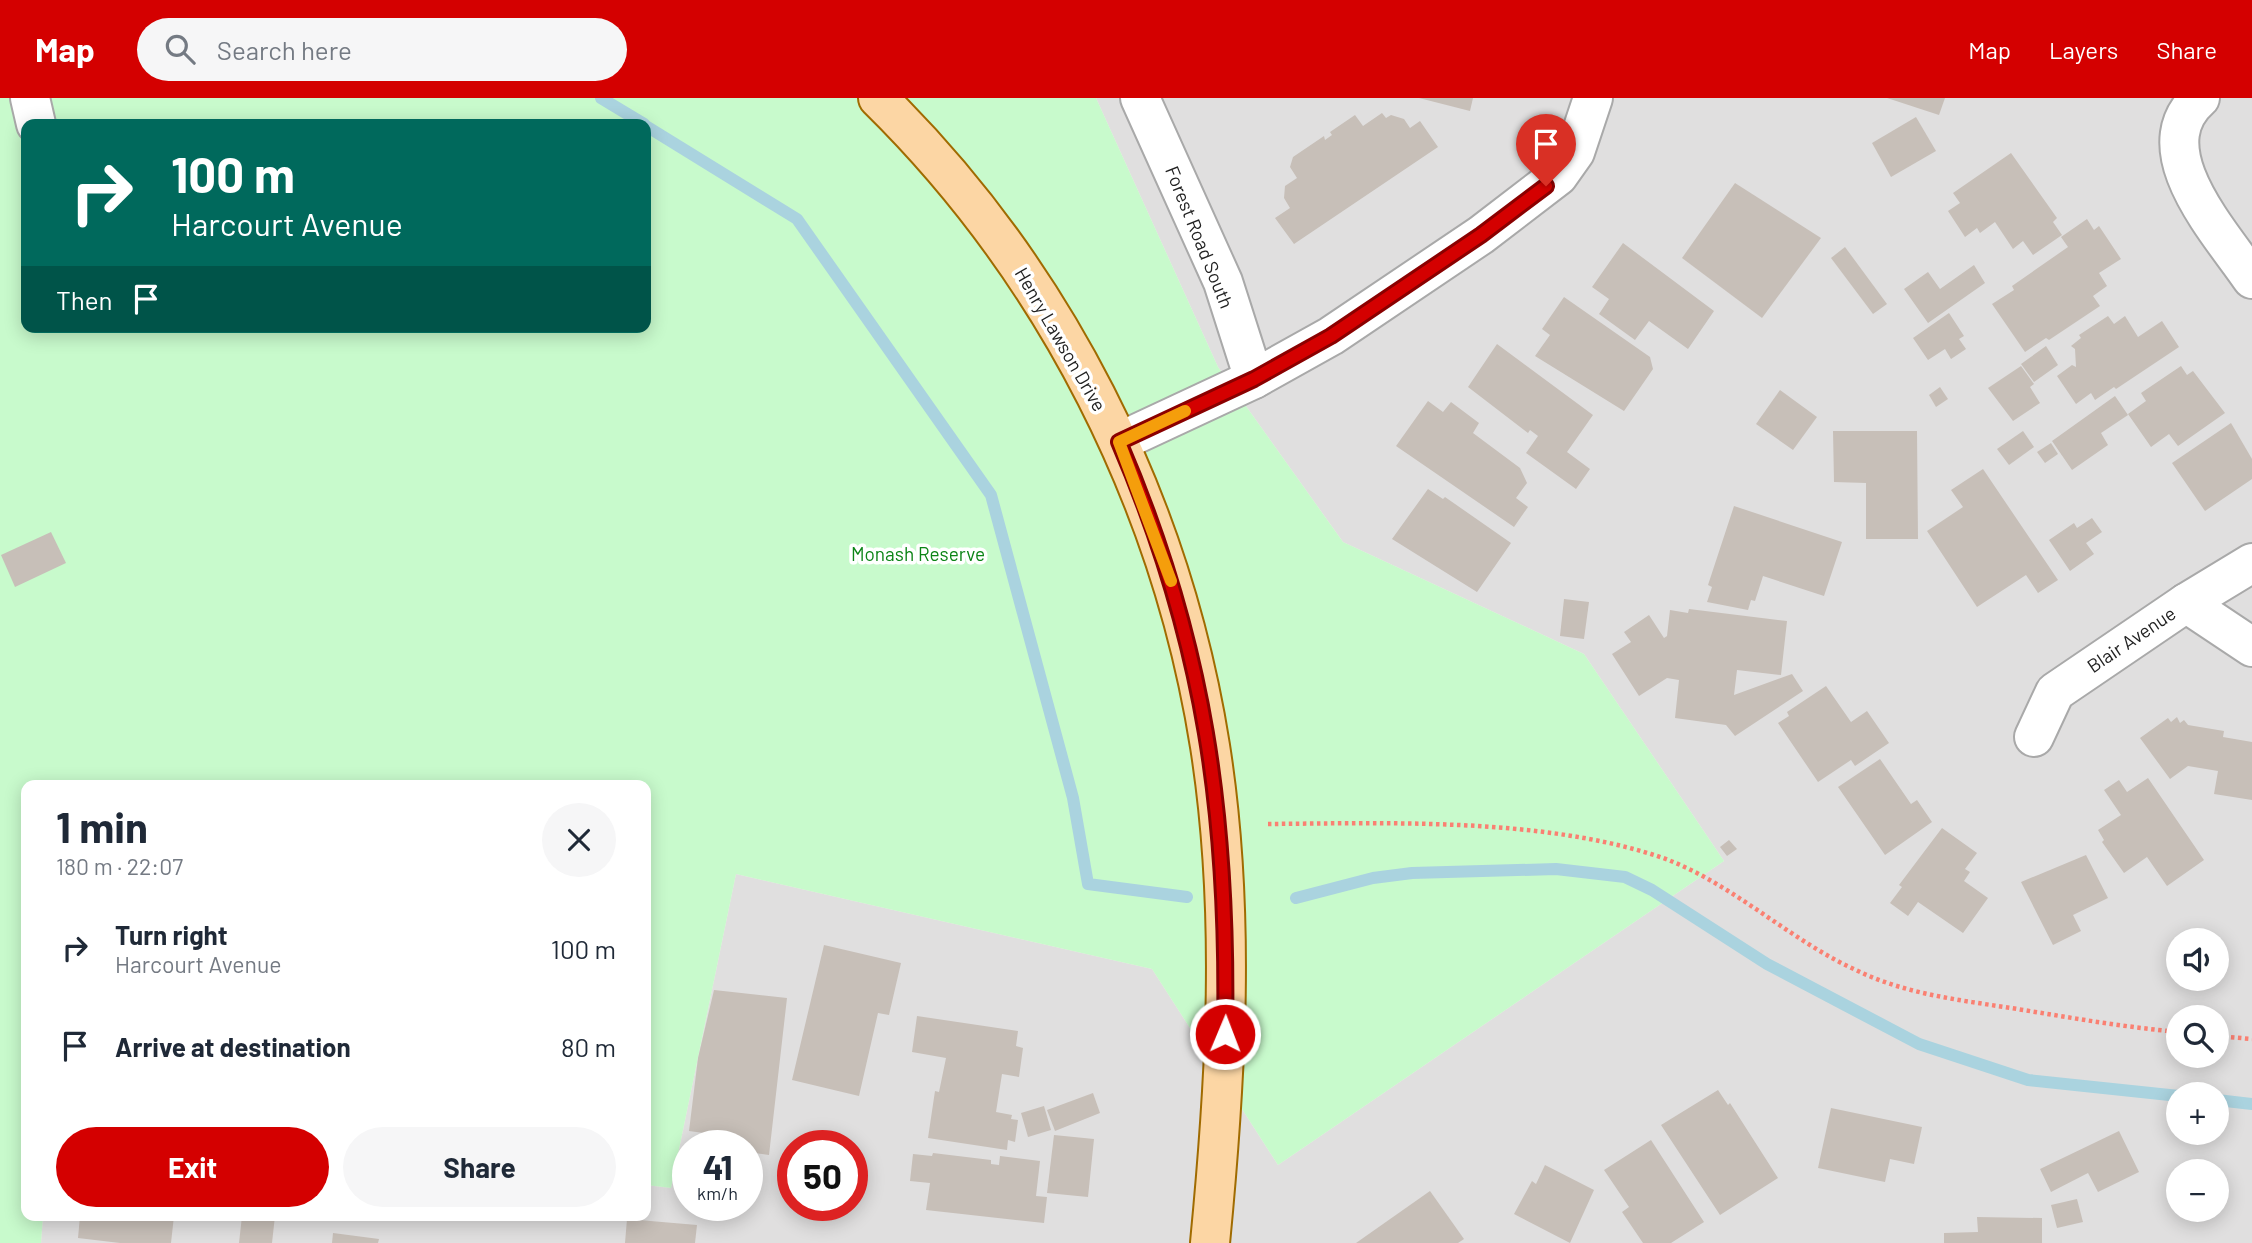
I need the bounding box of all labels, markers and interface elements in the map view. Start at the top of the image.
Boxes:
search box [137,18,627,81]
text: Map [35,29,95,69]
icon: search [161,30,199,68]
text: Search here [217,34,352,65]
text: Map [1968,35,2011,64]
text: Layers [2049,35,2118,64]
text: Share [2156,35,2217,64]
pin [1516,114,1576,186]
icon: arrive [1527,125,1565,163]
text: 100 m [171,144,295,203]
icon: right [56,147,147,238]
street label: Forest Road South [1161,162,1239,312]
text: Harcourt Avenue [171,204,403,242]
street label: Henry Lawson Drive [1010,263,1112,415]
icon: arrive [127,280,165,318]
text: Then [56,284,113,315]
park label: Monash Reserve [851,542,985,565]
street label: Blair Avenue [2082,601,2180,677]
text: 1 min [56,801,148,851]
button: close [542,803,616,877]
text: 180 m · 22:07 [56,852,183,880]
text: Turn right [115,919,228,950]
map controls [2166,928,2229,1222]
button: sound [2166,928,2229,991]
icon: right [56,929,94,967]
text: 100 m [551,933,616,964]
text: Harcourt Avenue [115,950,282,978]
position arrow [1188,997,1262,1071]
button: search [2166,1005,2229,1068]
icon: arrive [56,1027,94,1065]
text: Arrive at destination [115,1031,351,1062]
text: 80 m [561,1031,616,1062]
button: + [2166,1082,2229,1145]
button: Exit [56,1127,329,1207]
button: Share [343,1127,616,1207]
speed limit sign: 50 [777,1130,868,1221]
text: 41 [702,1145,733,1187]
button: − [2166,1159,2229,1222]
text: km/h [697,1182,738,1204]

